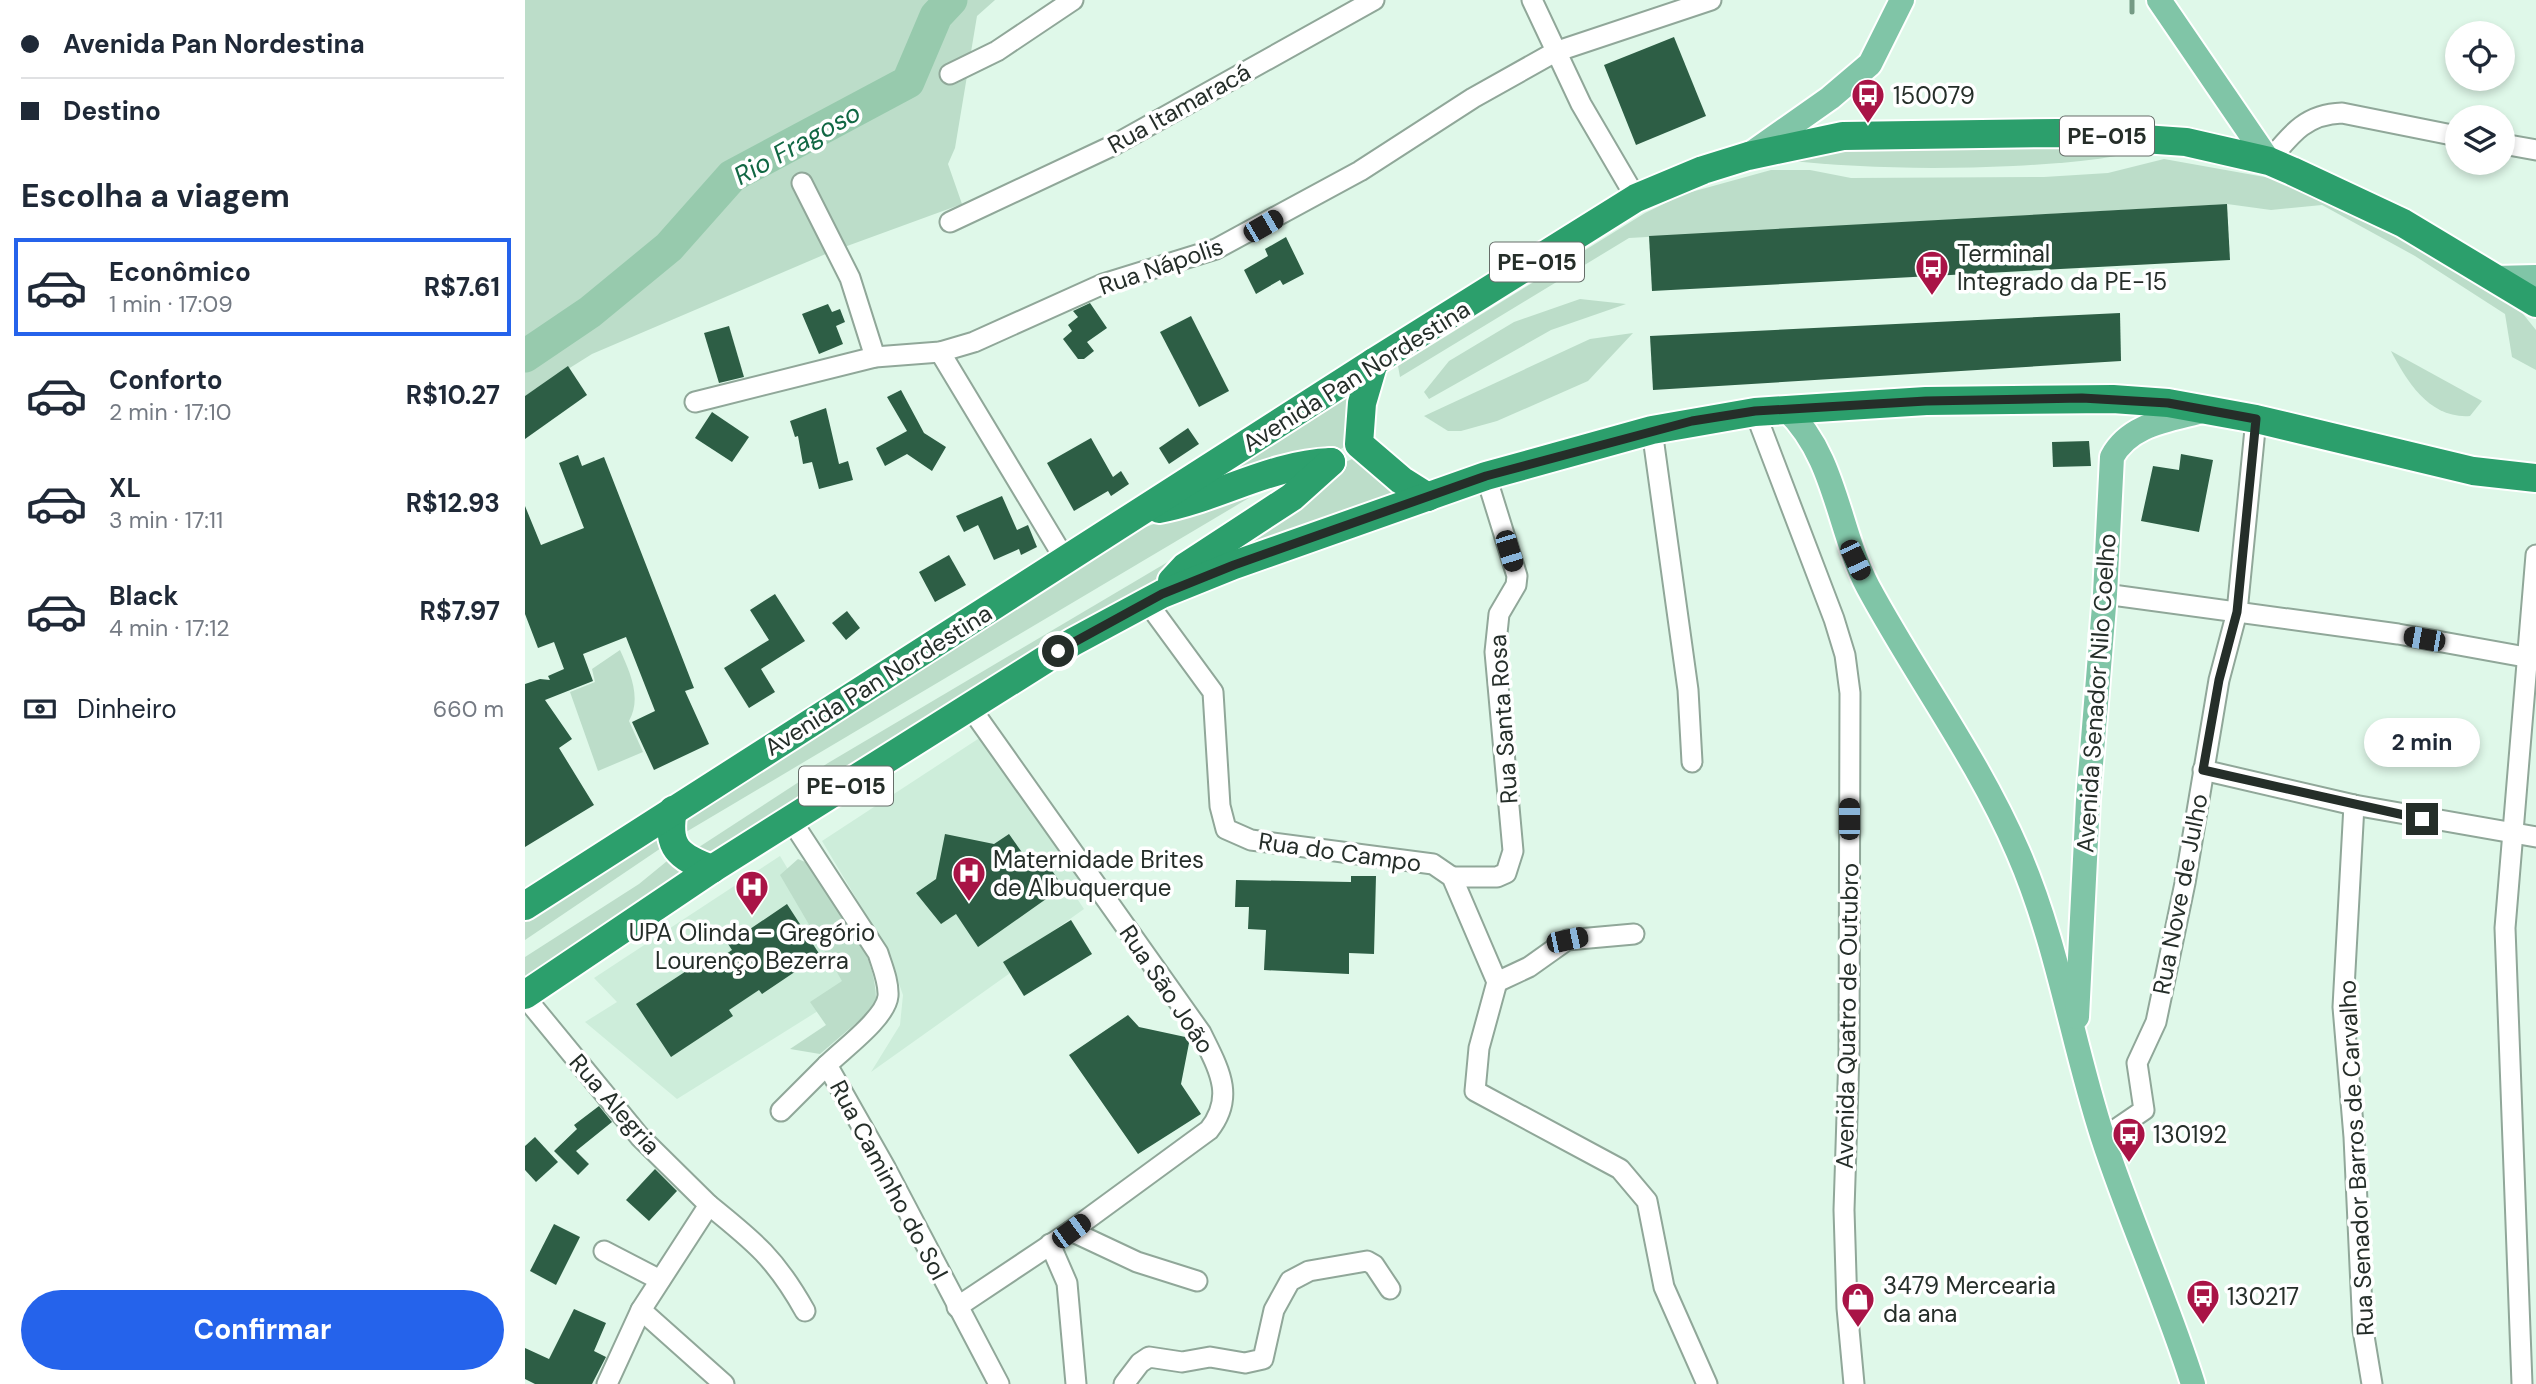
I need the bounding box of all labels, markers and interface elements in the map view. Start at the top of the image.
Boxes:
map controls [2445,21,2515,175]
button: locate [2445,21,2515,91]
text: Avenida Pan Nordestina [63,27,365,61]
street label: Rua Itamaracá [1102,56,1256,160]
bus stop icon: 150079 [1849,76,1887,125]
place label: 150079 [1893,80,1975,111]
text: Destino [63,94,161,128]
water label: Rio Fragoso [728,95,866,193]
button: layers [2445,105,2515,175]
road number: PE-015 [2060,116,2154,155]
text: Escolha a viagem [21,175,290,217]
car [1240,206,1287,246]
street label: Rua Nápolis [1095,230,1227,302]
place label: Terminal Integrado da PE-15 [1957,238,2167,297]
road number: PE-015 [1490,243,1584,282]
bus stop icon: Terminal Integrado da PE-15 [1913,248,1951,297]
text: Econômico [109,255,251,289]
icon: car [25,256,88,319]
text: R$7.61 [424,270,500,304]
text: 1 min · 17:09 [109,289,233,319]
street label: Avenida Pan Nordestina [1236,293,1476,459]
text: Conforto [109,363,223,397]
icon: car [25,364,88,427]
text: R$10.27 [406,378,500,412]
text: 2 min · 17:10 [109,397,231,427]
text: XL [109,471,141,505]
icon: car [25,472,88,535]
text: R$12.93 [406,486,500,520]
text: 3 min · 17:11 [109,505,223,535]
car [1493,528,1526,574]
street label: Avenida Senador Nilo Coelho [2069,532,2123,854]
car [1837,537,1874,583]
text: Black [109,579,179,613]
icon: car [25,580,88,643]
text: R$7.97 [420,594,500,628]
street label: Avenida Pan Nordestina [758,597,998,763]
text: 4 min · 17:12 [109,613,230,643]
car [2402,625,2447,653]
street label: Rua Santa Rosa [1482,633,1524,805]
route start [1042,635,1074,667]
icon: cash [21,690,59,728]
text: Dinheiro [77,692,177,726]
text: 660 m [433,694,504,724]
callout: 2 min [2364,718,2480,766]
text: 2 min [2392,727,2452,757]
road number: PE-015 [799,766,893,806]
street label: Rua Nove de Julho [2145,791,2215,997]
car [1839,798,1860,840]
route end [2406,803,2438,835]
street label: Rua do Campo [1257,825,1423,879]
place label: Maternidade Brites de Albuquerque [993,844,1204,903]
hospital icon: Maternidade Brites de Albuquerque [950,854,988,903]
street label: Avenida Quatro de Outubro [1829,863,1865,1169]
hospital icon: UPA Olinda – Gregório Lourenço Bezerra [733,868,771,917]
place label: UPA Olinda – Gregório Lourenço Bezerra [629,917,875,976]
street label: Rua São João [1113,919,1221,1059]
car [1545,925,1590,955]
street label: Rua Senador Barros de Carvalho [2331,979,2381,1337]
street label: Rua Alegria [563,1047,667,1161]
street label: Rua Caminho do Sol [823,1075,955,1285]
bus stop icon: 130192 [2110,1115,2148,1164]
place label: 130192 [2153,1119,2227,1150]
car [1048,1210,1095,1252]
place label: 3479 Mercearia da ana [1883,1270,2056,1329]
bus stop icon: 130217 [2184,1277,2222,1326]
shop icon: 3479 Mercearia da ana [1839,1280,1877,1329]
place label: 130217 [2227,1281,2299,1312]
button: Confirmar [21,1290,504,1370]

